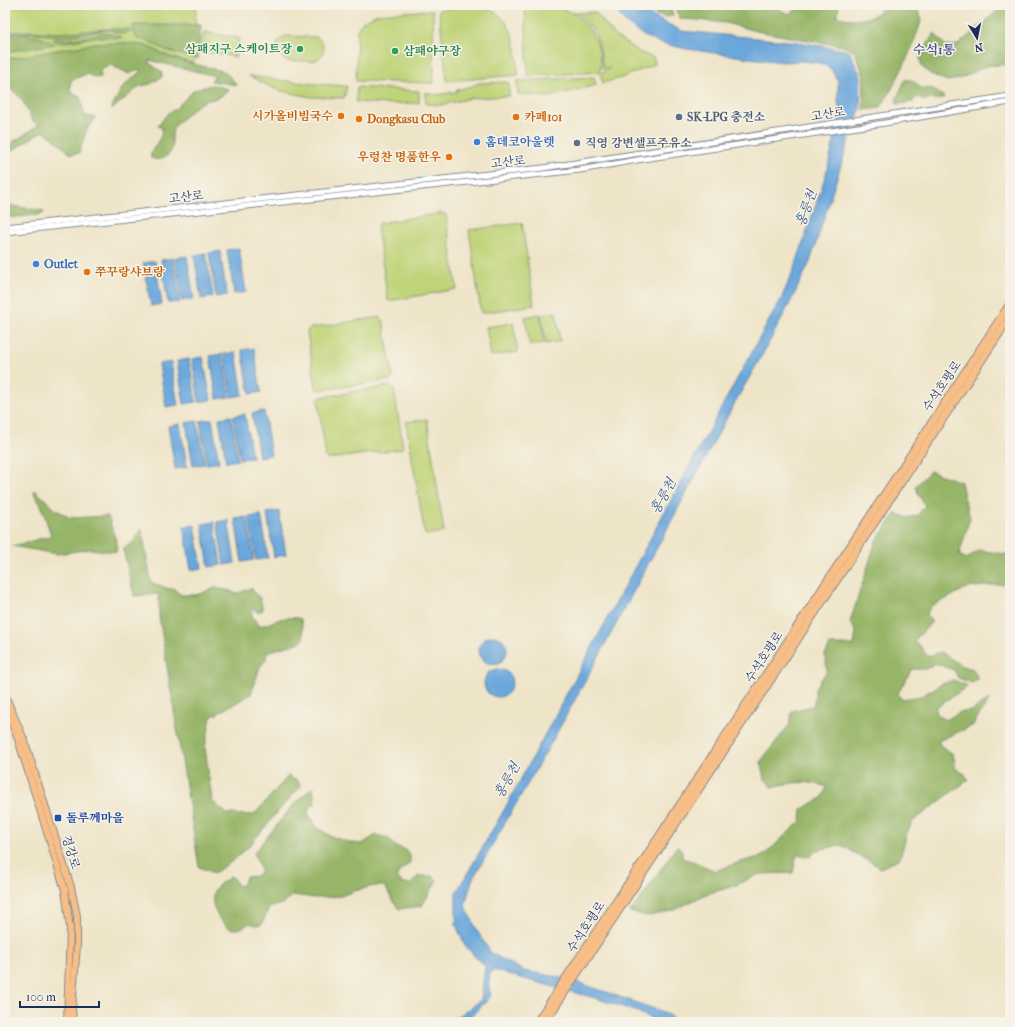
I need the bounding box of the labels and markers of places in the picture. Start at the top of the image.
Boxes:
place label: 삼패지구 스케이트장 [185,42,292,56]
marker: 삼패지구 스케이트장 [295,44,305,54]
place label: 삼패야구장 [403,44,461,58]
marker: 삼패야구장 [390,46,400,56]
place label: 시가올비빔국수 [252,109,333,123]
place label: 카페101 [524,110,562,124]
place label: SK-LPG 충전소 [687,110,766,124]
marker: 시가올비빔국수 [336,111,346,121]
place label: Dongkasu Club [367,112,446,127]
marker: 카페101 [511,112,521,122]
marker: SK-LPG 충전소 [674,112,684,122]
marker: Dongkasu Club [354,114,364,124]
place label: 홈데코아울렛 [485,135,555,149]
place label: 직영 강변셀프주유소 [585,136,692,150]
marker: 홈데코아울렛 [472,137,482,147]
marker: 직영 강변셀프주유소 [572,138,582,148]
place label: 우렁찬 명품한우 [357,150,441,164]
marker: 우렁찬 명품한우 [444,152,454,162]
place label: Outlet [44,257,79,271]
marker: Outlet [31,259,41,269]
place label: 쭈꾸랑샤브랑 [95,265,165,279]
marker: 쭈꾸랑샤브랑 [82,267,92,277]
place label: 돌루께마을 [66,811,124,825]
marker: 돌루께마을 [53,813,63,823]

